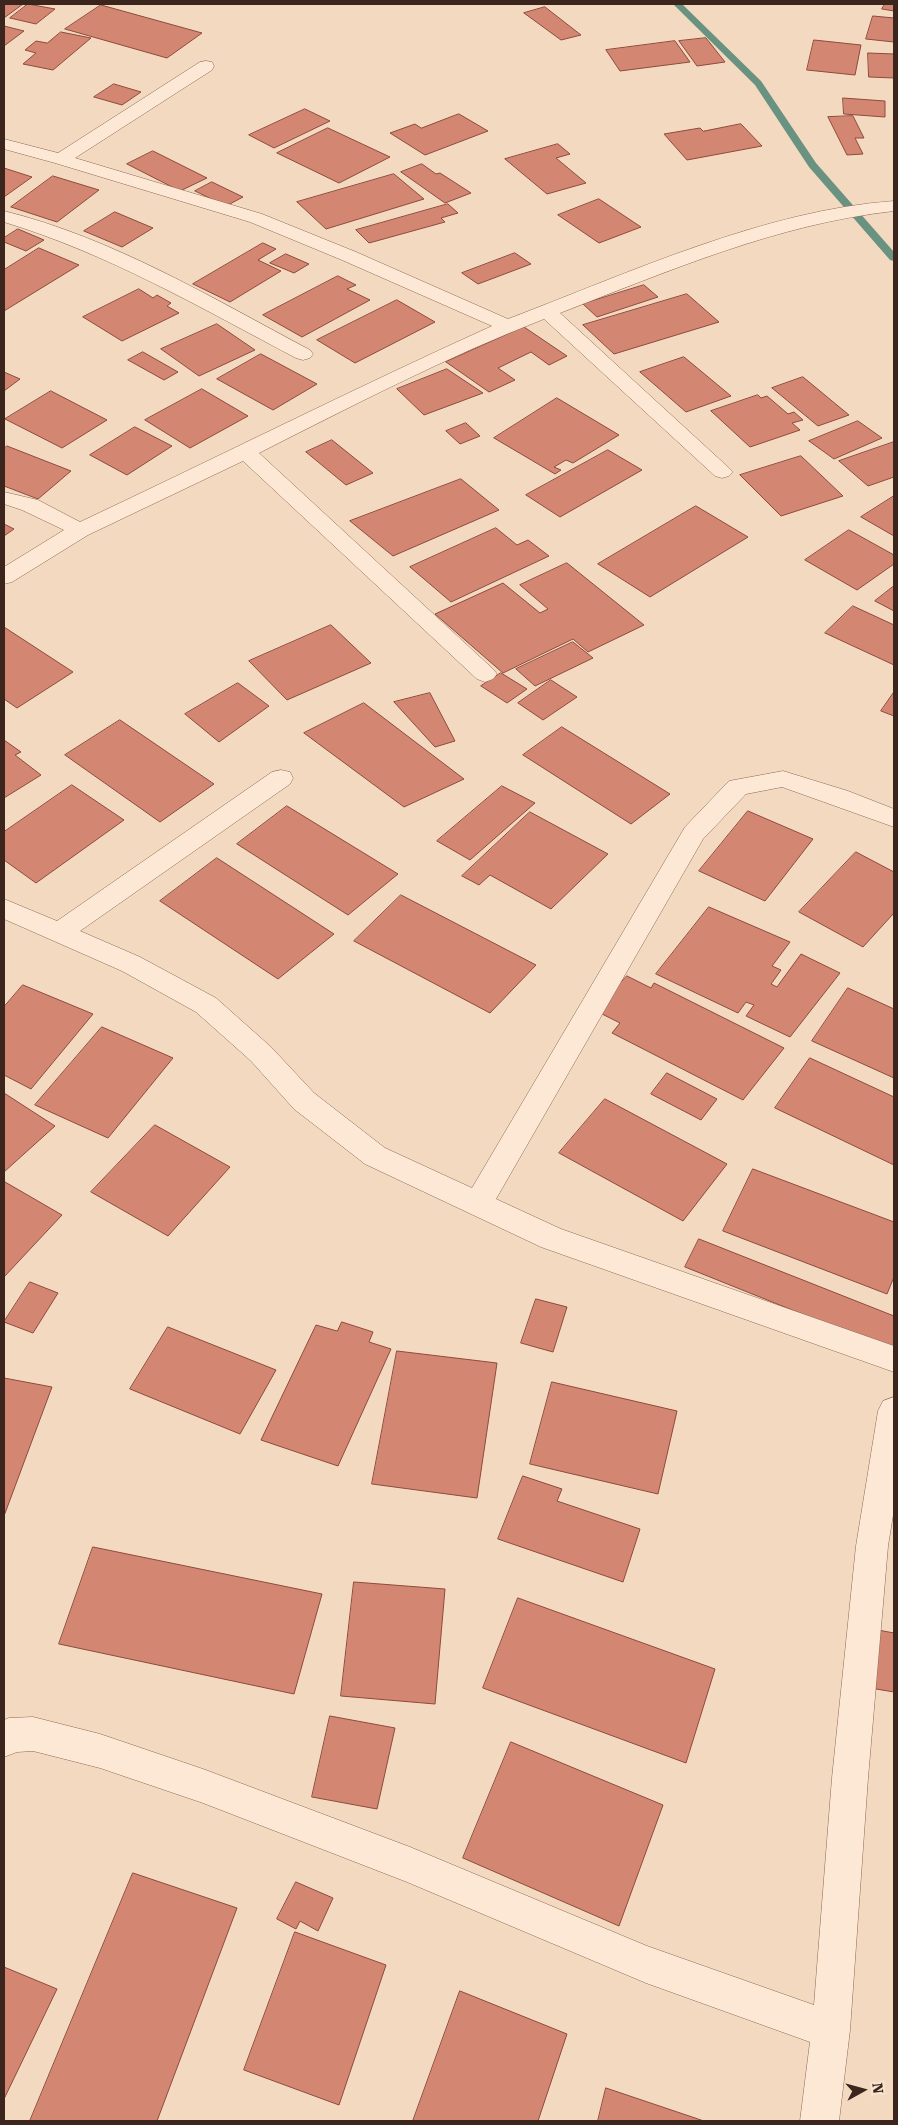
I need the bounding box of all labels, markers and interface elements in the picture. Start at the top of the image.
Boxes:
north arrow [838,2065,888,2115]
text: N [869,2082,886,2094]

